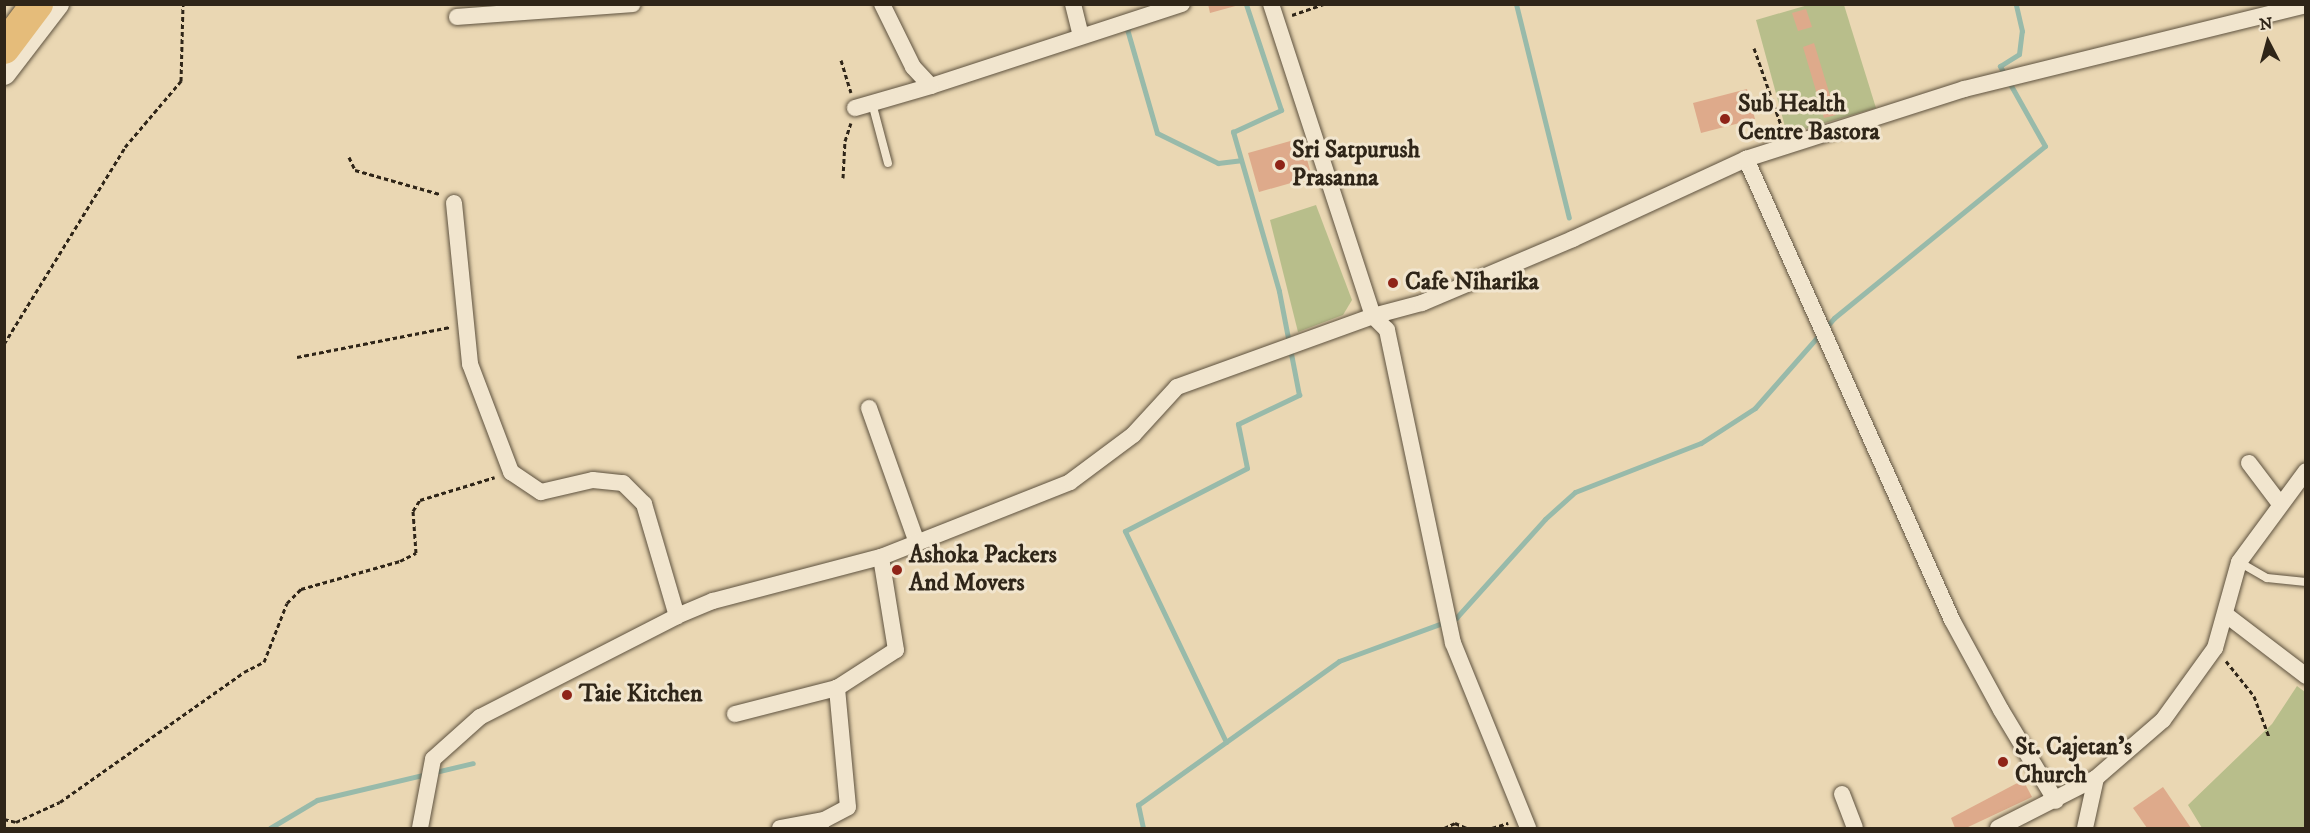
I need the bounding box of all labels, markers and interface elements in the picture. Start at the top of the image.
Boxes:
north arrow [2238,12,2298,72]
text: N [2259,13,2274,35]
place label: Sub Health Centre Bastora [1738,91,1880,147]
marker: Sub Health Centre Bastora [1716,110,1734,128]
place label: Sri Satpurush Prasanna [1292,137,1420,193]
marker: Sri Satpurush Prasanna [1273,158,1287,172]
place label: Cafe Niharika [1405,269,1539,297]
marker: Cafe Niharika [1386,276,1400,290]
place label: Ashoka Packers And Movers [909,542,1057,598]
marker: Ashoka Packers And Movers [890,563,904,577]
place label: Taie Kitchen [579,681,702,709]
marker: Taie Kitchen [560,688,574,702]
place label: St. Cajetan’s Church [2015,734,2132,790]
marker: St. Cajetan’s Church [1996,755,2010,769]

